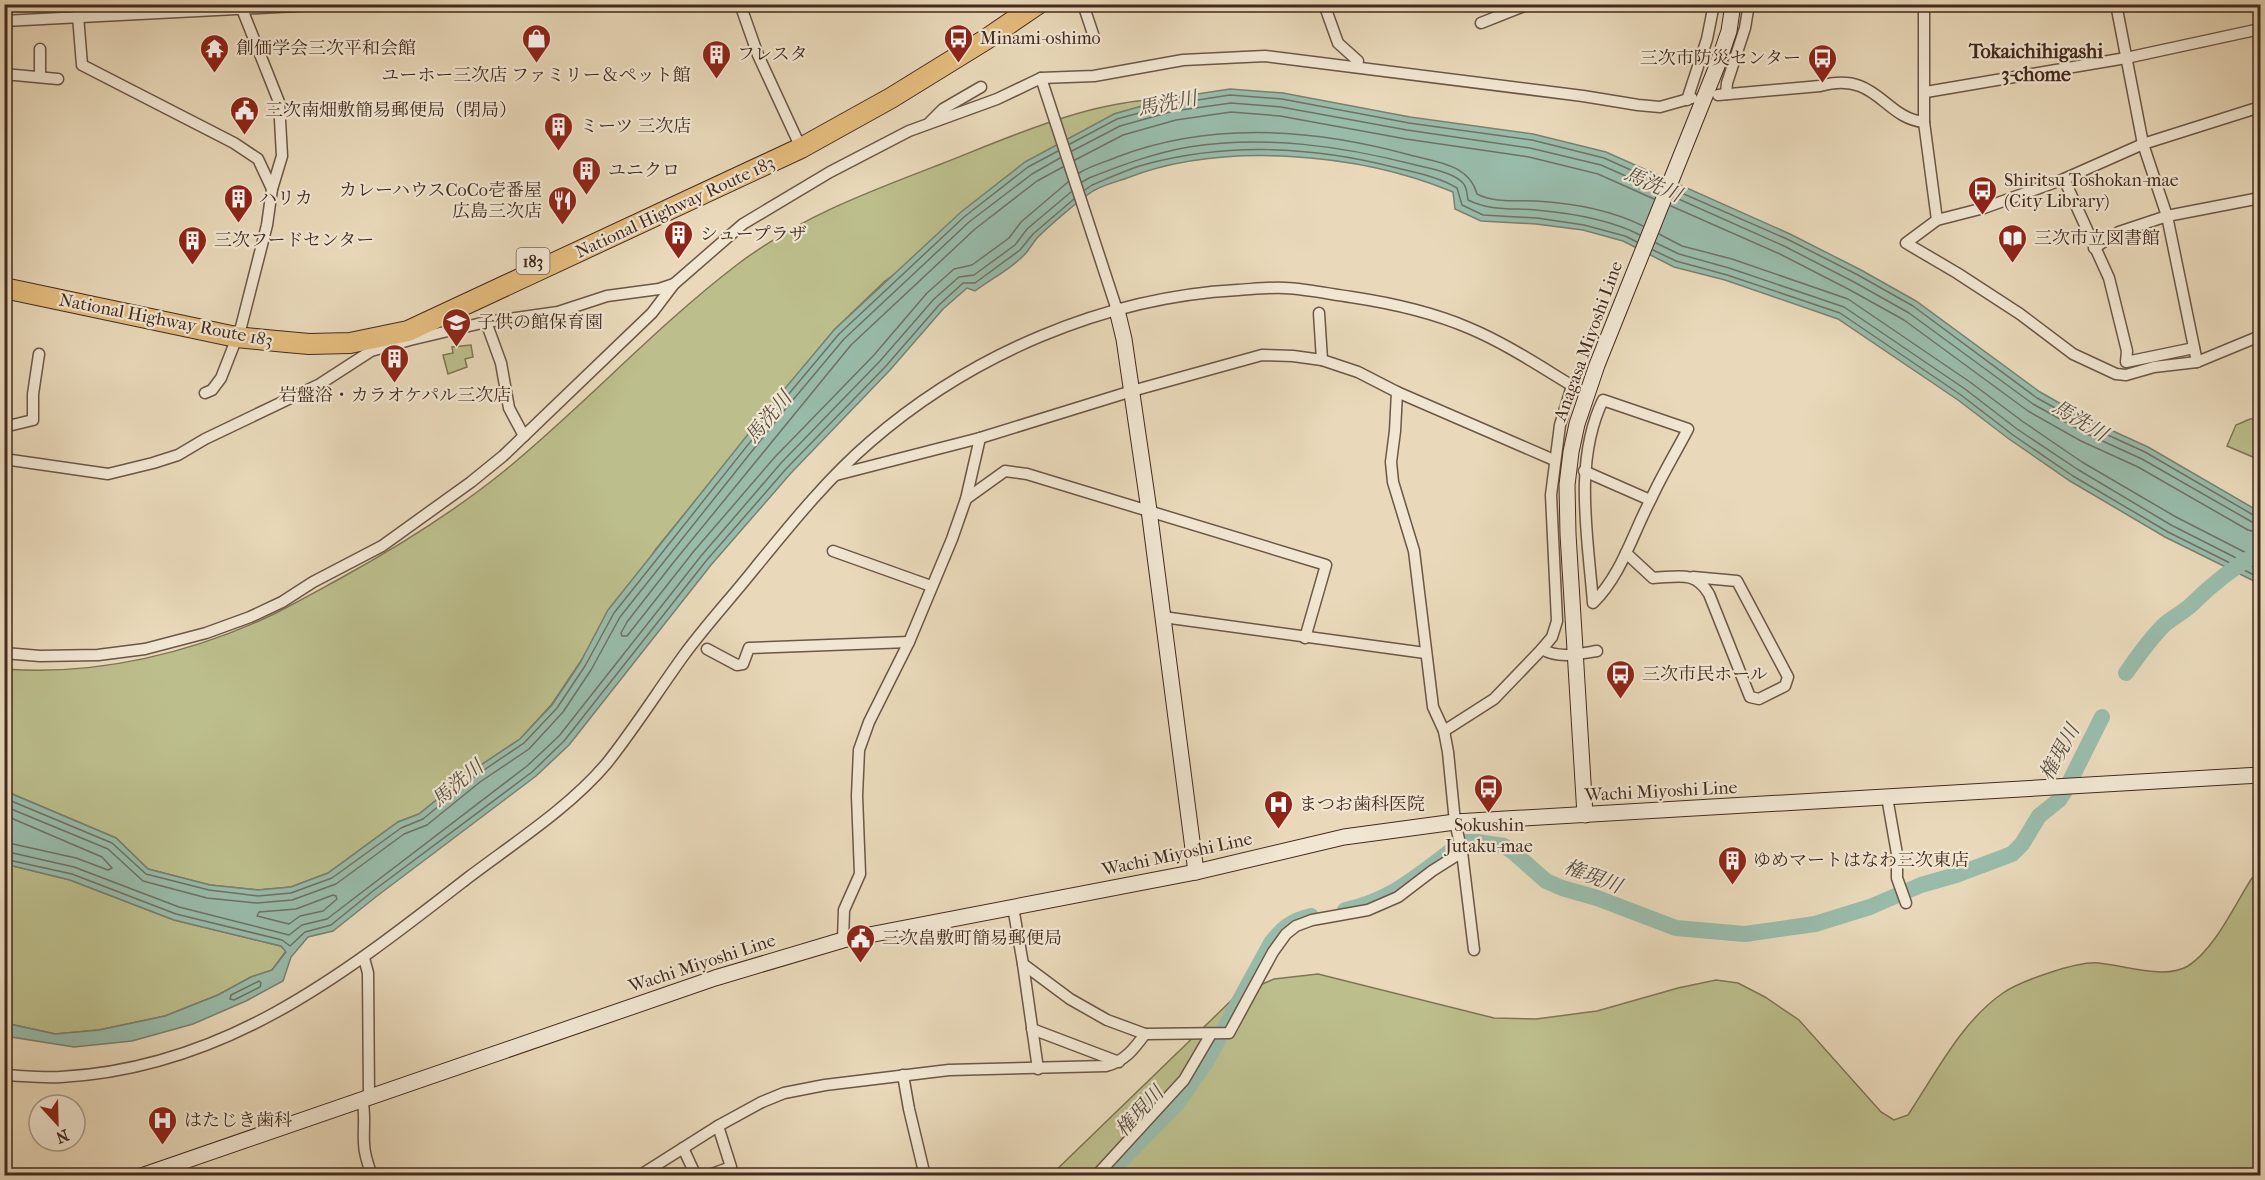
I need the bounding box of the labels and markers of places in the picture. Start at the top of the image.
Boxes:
shop icon: ユーホー三次店 ファミリー＆ペット館 [520,22,552,64]
bus stop icon: Minami-oshimo [943,22,975,64]
place label: Minami-oshimo [980,28,1101,49]
temple icon: 創価学会三次平和会館 [199,32,231,74]
place label: 創価学会三次平和会館 [236,38,416,59]
building icon: フレスタ [700,38,732,80]
bus stop icon: 三次市防災センター [1806,42,1838,84]
place label: フレスタ [737,44,808,65]
place label: 三次市防災センター [1640,48,1801,69]
place label: ユーホー三次店 ファミリー＆ペット館 [381,65,691,86]
public building icon: 三次南畑敷簡易郵便局（閉局） [228,94,260,136]
place label: 三次南畑敷簡易郵便局（閉局） [265,100,517,121]
building icon: ミーツ 三次店 [543,110,575,152]
place label: ミーツ 三次店 [580,116,691,137]
building icon: ユニクロ [571,154,603,196]
place label: ユニクロ [608,160,680,181]
place label: Shiritsu Toshokan-mae (City Library) [2004,170,2179,212]
bus stop icon: Shiritsu Toshokan-mae (City Library) [1967,174,1999,216]
place label: カレーハウスCoCo壱番屋 広島三次店 [339,180,542,222]
building icon: ハリカ [222,182,254,224]
restaurant icon: カレーハウスCoCo壱番屋 広島三次店 [547,184,579,226]
place label: ハリカ [259,188,313,209]
building icon: シュープラザ [663,218,695,260]
library icon: 三次市立図書館 [1997,222,2029,264]
building icon: 三次フードセンター [177,224,209,266]
place label: シュープラザ [700,224,807,245]
place label: 三次市立図書館 [2034,228,2160,249]
place label: 三次フードセンター [214,230,374,251]
school or university icon: 子供の館保育園 [440,306,472,348]
place label: 子供の館保育園 [477,312,603,333]
building icon: 岩盤浴・カラオケパル三次店 [379,342,411,384]
place label: 岩盤浴・カラオケパル三次店 [279,385,511,406]
bus stop icon: 三次市民ホール [1605,658,1637,700]
place label: 三次市民ホール [1642,664,1768,685]
bus stop icon: Sokushin Jutaku-mae [1473,772,1505,814]
hospital icon: まつお歯科医院 [1262,788,1294,830]
place label: まつお歯科医院 [1299,794,1425,815]
place label: Sokushin Jutaku-mae [1443,815,1533,857]
building icon: ゆめマートはなわ三次東店 [1716,844,1748,886]
place label: ゆめマートはなわ三次東店 [1753,850,1969,871]
public building icon: 三次畠敷町簡易郵便局 [845,922,877,964]
place label: 三次畠敷町簡易郵便局 [882,928,1062,949]
hospital icon: はたじき歯科 [147,1104,179,1146]
place label: はたじき歯科 [184,1110,292,1131]

